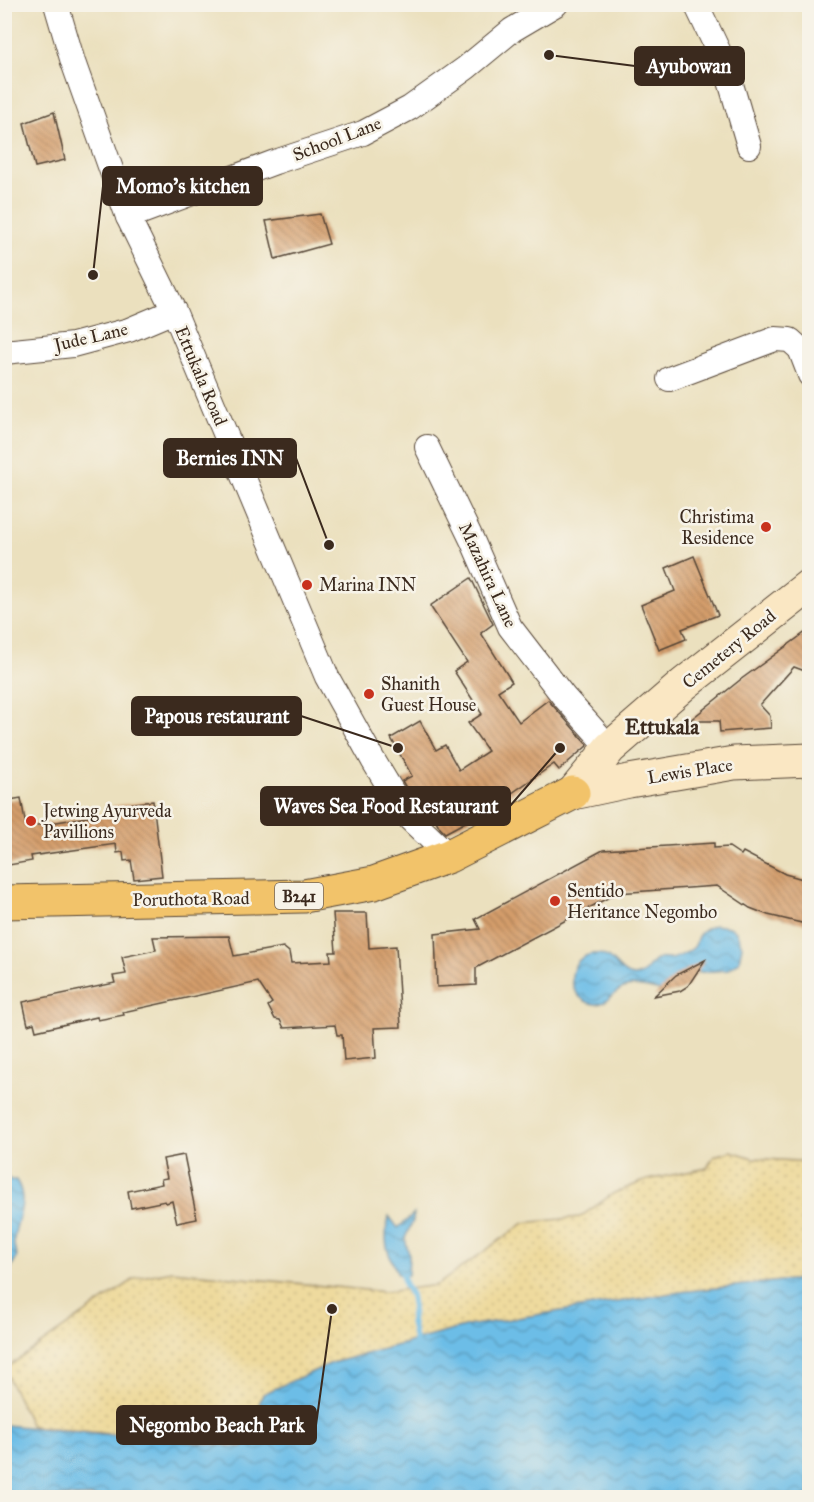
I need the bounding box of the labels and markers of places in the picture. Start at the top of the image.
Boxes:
callout: Ayubowan [635,47,744,85]
callout: Momo's kitchen [103,167,262,205]
callout: Bernies INN [164,439,296,477]
place label: Christima Residence [679,506,754,549]
marker: Christima Residence [759,520,773,534]
place label: Marina INN [319,574,416,596]
marker: Marina INN [300,578,314,592]
place label: Shanith Guest House [381,673,476,716]
marker: Shanith Guest House [362,687,376,701]
callout: Papous restaurant [132,697,301,735]
callout: Waves Sea Food Restaurant [261,787,510,825]
place label: Jetwing Ayurveda Pavillions [41,800,172,843]
marker: Jetwing Ayurveda Pavillions [24,814,38,828]
place label: Sentido Heritance Negombo [567,880,717,924]
marker: Sentido Heritance Negombo [548,894,562,908]
callout: Negombo Beach Park [117,1406,316,1444]

